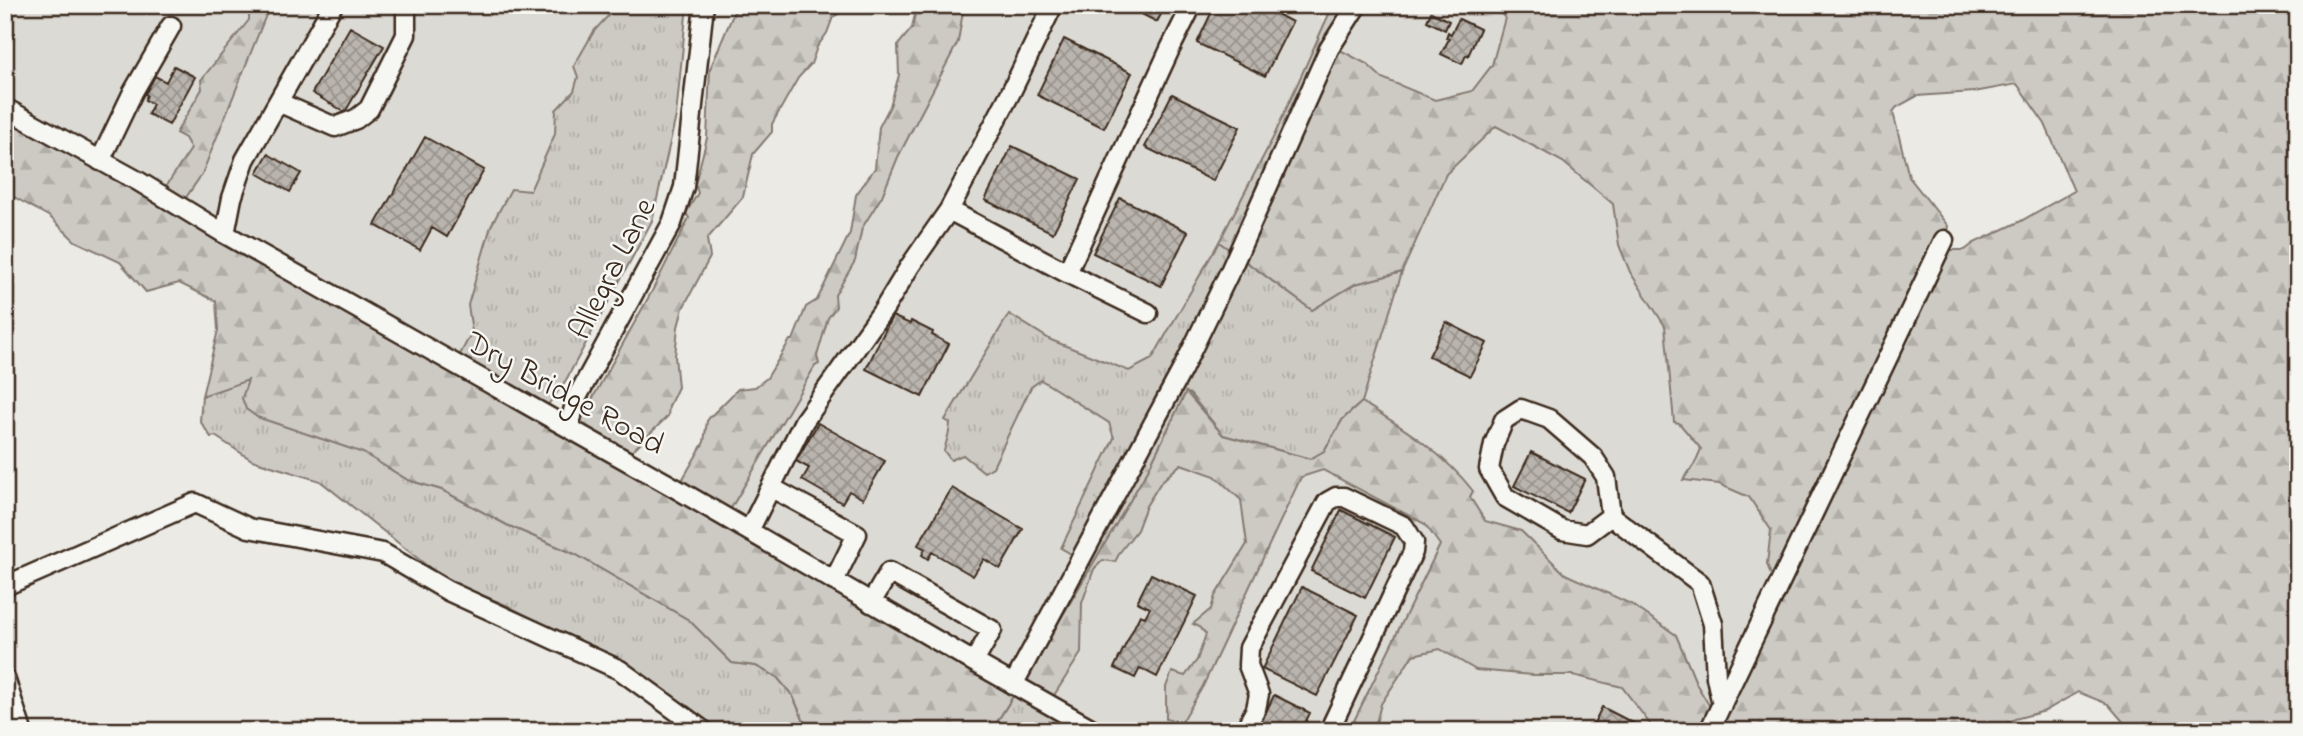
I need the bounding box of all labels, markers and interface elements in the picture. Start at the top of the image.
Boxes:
street label: Allegra Lane [558,190,670,349]
street label: Dry Bridge Road [455,321,672,469]

